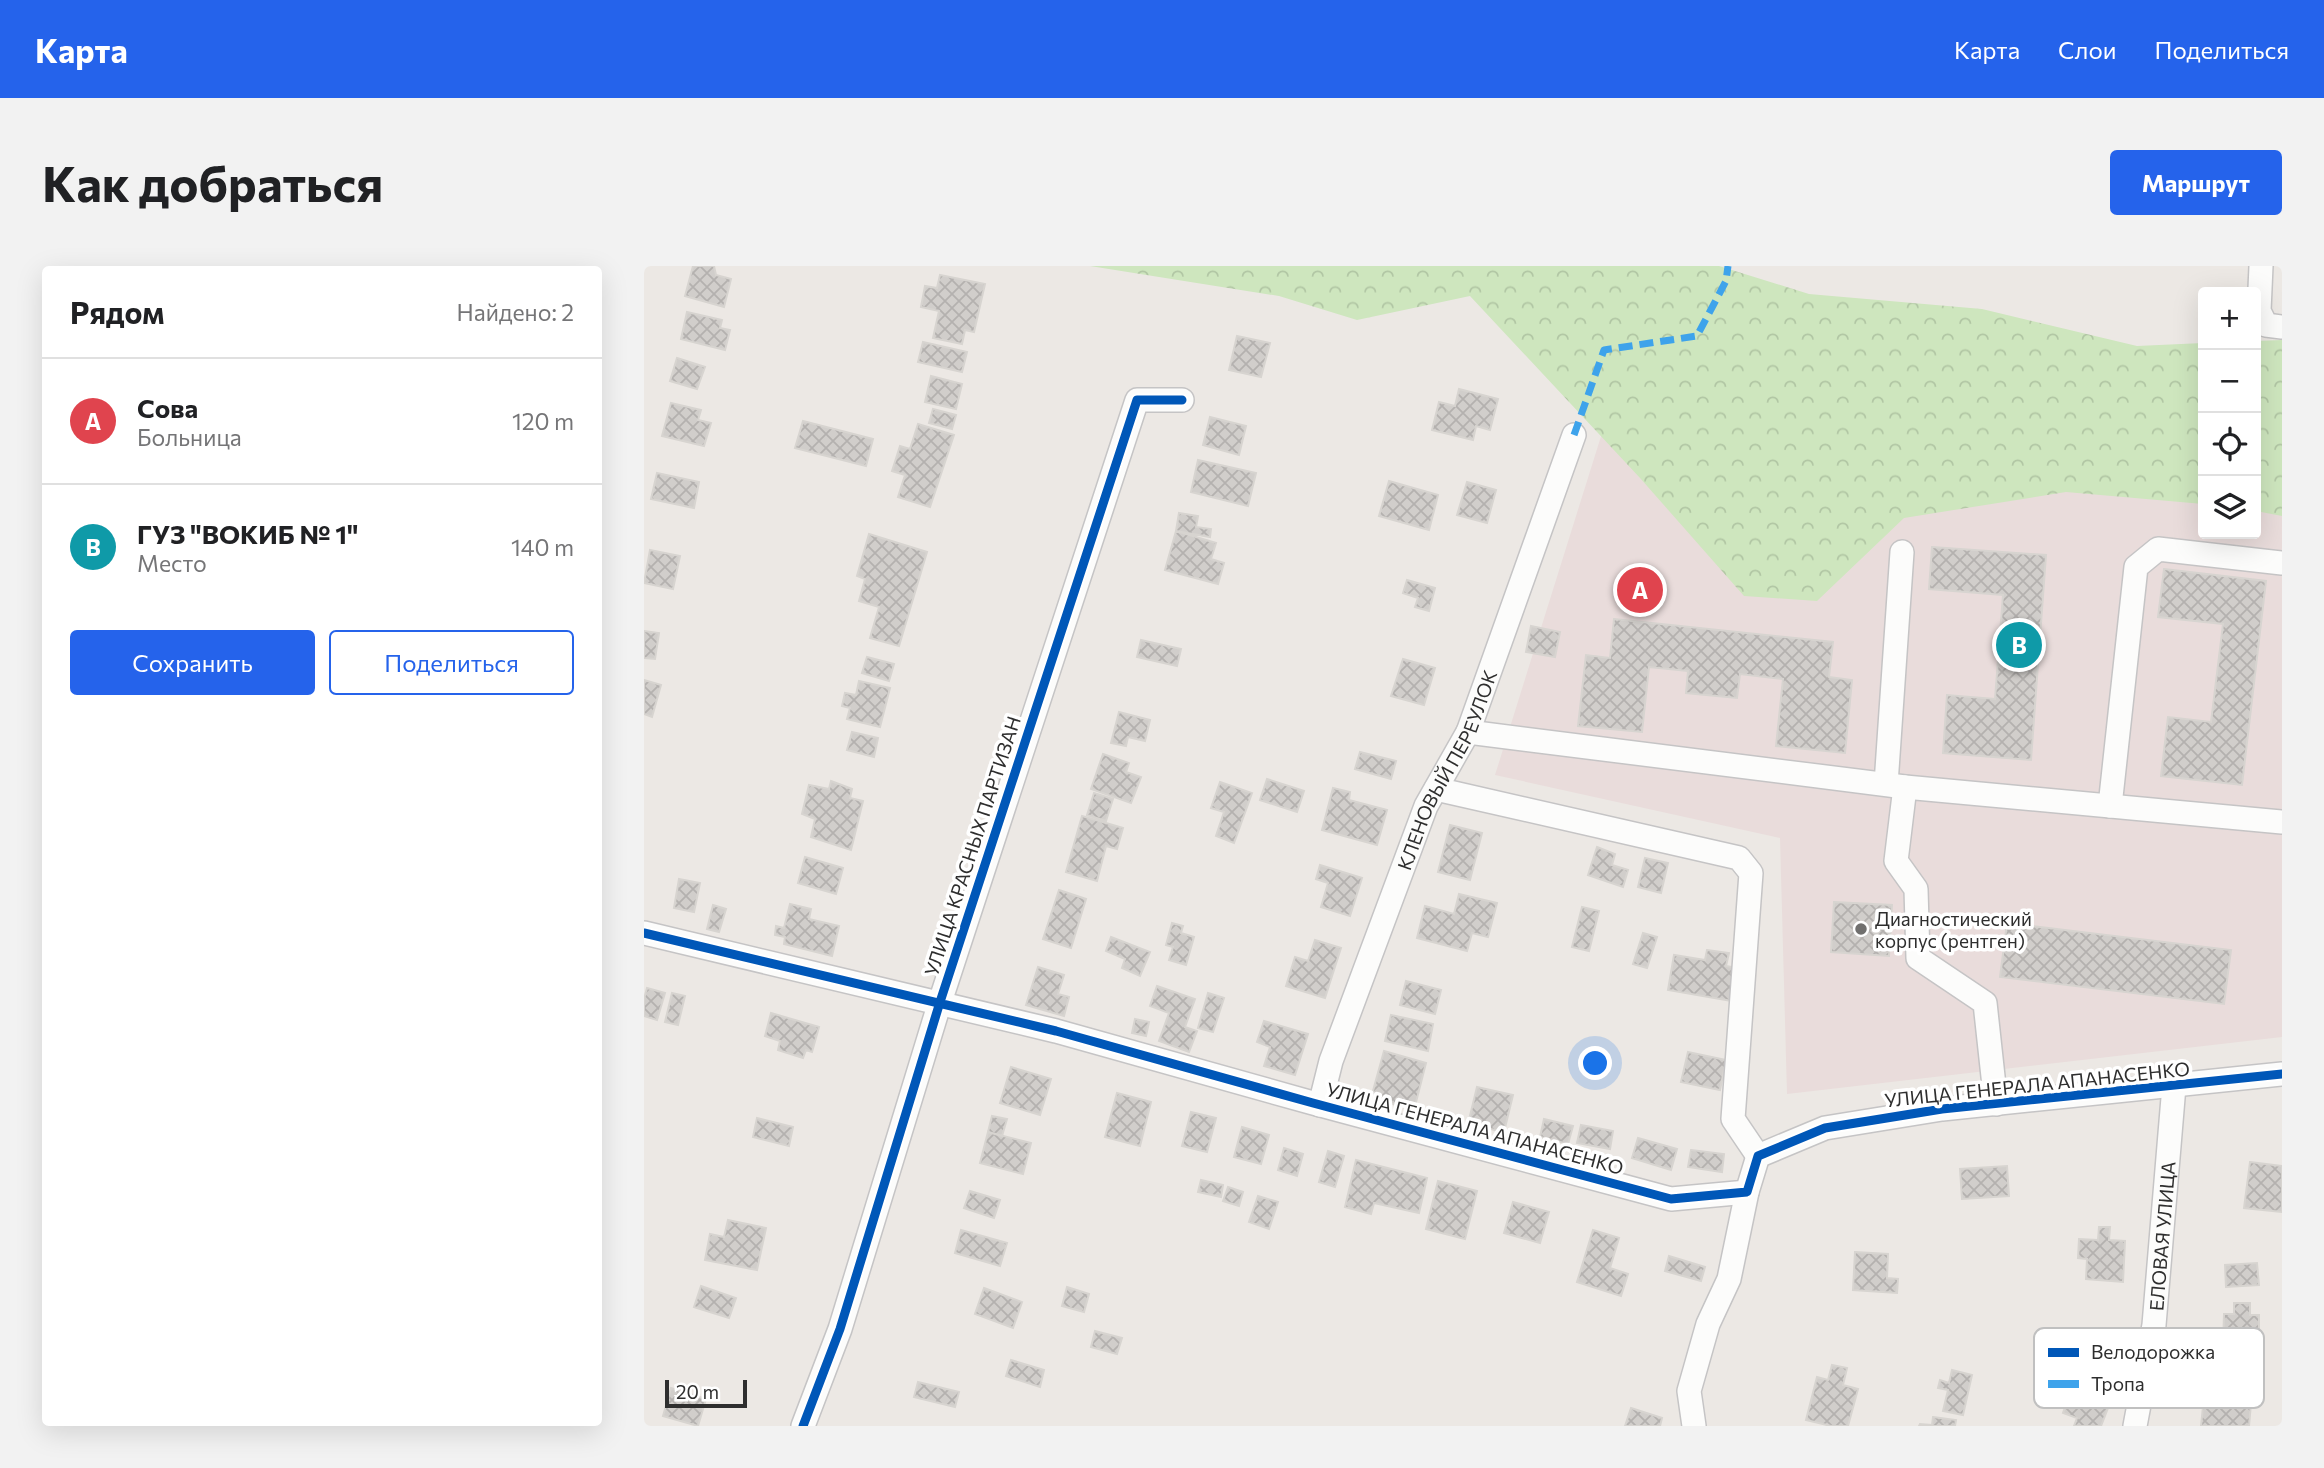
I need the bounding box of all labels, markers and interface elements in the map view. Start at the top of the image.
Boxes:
text: Карта [35,29,128,70]
text: Карта [1954,35,2020,64]
text: Слои [2058,35,2116,64]
text: Поделиться [2154,35,2289,64]
button: Маршрут [2110,150,2282,215]
text: Как добраться [42,152,383,212]
map controls [2198,287,2261,539]
button: + [2198,287,2261,350]
text: Рядом [70,293,164,330]
text: Найдено: 2 [457,298,574,326]
button: − [2198,350,2261,413]
text: Сова [137,392,198,423]
text: A [85,407,101,435]
text: 120 m [512,407,574,435]
button: locate [2198,413,2261,476]
text: Больница [137,423,242,451]
button: layers [2198,476,2261,539]
text: ГУЗ "ВОКИБ № 1" [137,518,358,549]
text: B [85,533,101,561]
text: 140 m [511,533,574,561]
text: Место [137,549,207,577]
pin: A [1617,564,1663,616]
pin: B [1996,619,2042,671]
button: Сохранить [70,630,315,695]
button: Поделиться [329,630,574,695]
street label: КЛЕНОВЫЙ ПЕРЕУЛОК [1392,666,1501,873]
street label: УЛИЦА КРАСНЫХ ПАРТИЗАН [919,713,1025,979]
place label: Диагностический корпус (рентген) [1875,907,2032,952]
marker: Диагностический корпус (рентген) [1853,921,1869,937]
your location [1578,1046,1612,1080]
street label: УЛИЦА ГЕНЕРАЛА АПАНАСЕНКО [1883,1057,2191,1111]
street label: УЛИЦА ГЕНЕРАЛА АПАНАСЕНКО [1324,1077,1626,1179]
street label: ЕЛОВАЯ УЛИЦА [2144,1160,2179,1312]
legend [2034,1328,2264,1408]
text: Велодорожка [2091,1340,2215,1363]
text: Тропа [2091,1372,2145,1395]
scale bar [665,1377,747,1409]
text: 20 m [676,1380,719,1403]

